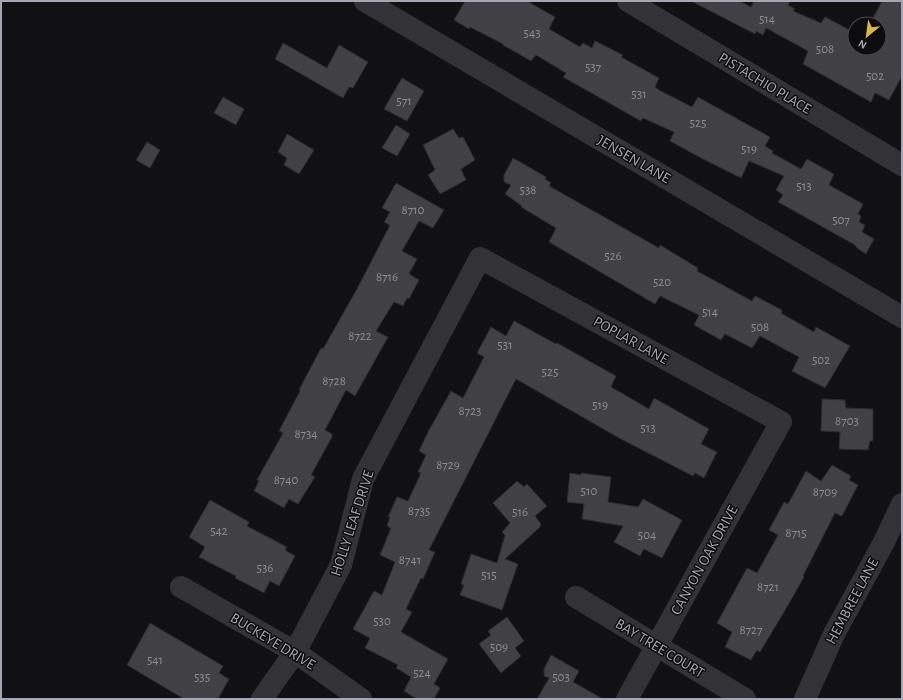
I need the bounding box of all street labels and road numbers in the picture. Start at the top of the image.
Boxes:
street label: PISTACHIO PLACE [716,50,814,117]
street label: JENSEN LANE [595,133,673,186]
street label: POPLAR LANE [591,314,671,367]
street label: HOLLY LEAF DRIVE [328,468,377,578]
street label: CANYON OAK DRIVE [668,503,741,617]
street label: HEMBREE LANE [824,556,881,647]
street label: BUCKEYE DRIVE [228,610,318,673]
street label: BAY TREE COURT [613,616,707,681]

